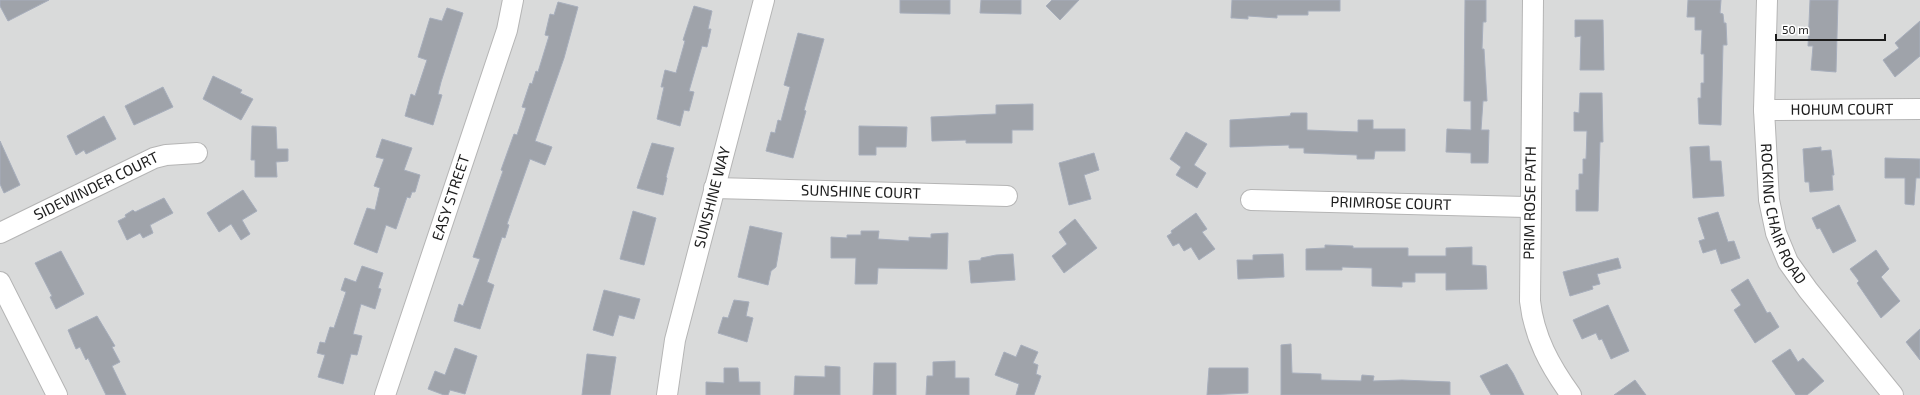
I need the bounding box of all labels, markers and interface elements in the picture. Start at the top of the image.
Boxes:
scale bar [1776,16,1885,42]
text: 50 m [1782,22,1809,36]
street label: HOHUM COURT [1791,99,1894,118]
street label: ROCKING CHAIR ROAD [1758,143,1811,287]
street label: SUNSHINE WAY [689,144,733,250]
street label: PRIM ROSE PATH [1519,146,1539,260]
street label: SIDEWINDER COURT [30,147,161,223]
street label: EASY STREET [427,152,473,243]
street label: SUNSHINE COURT [801,180,921,202]
street label: PRIMROSE COURT [1330,192,1452,213]

